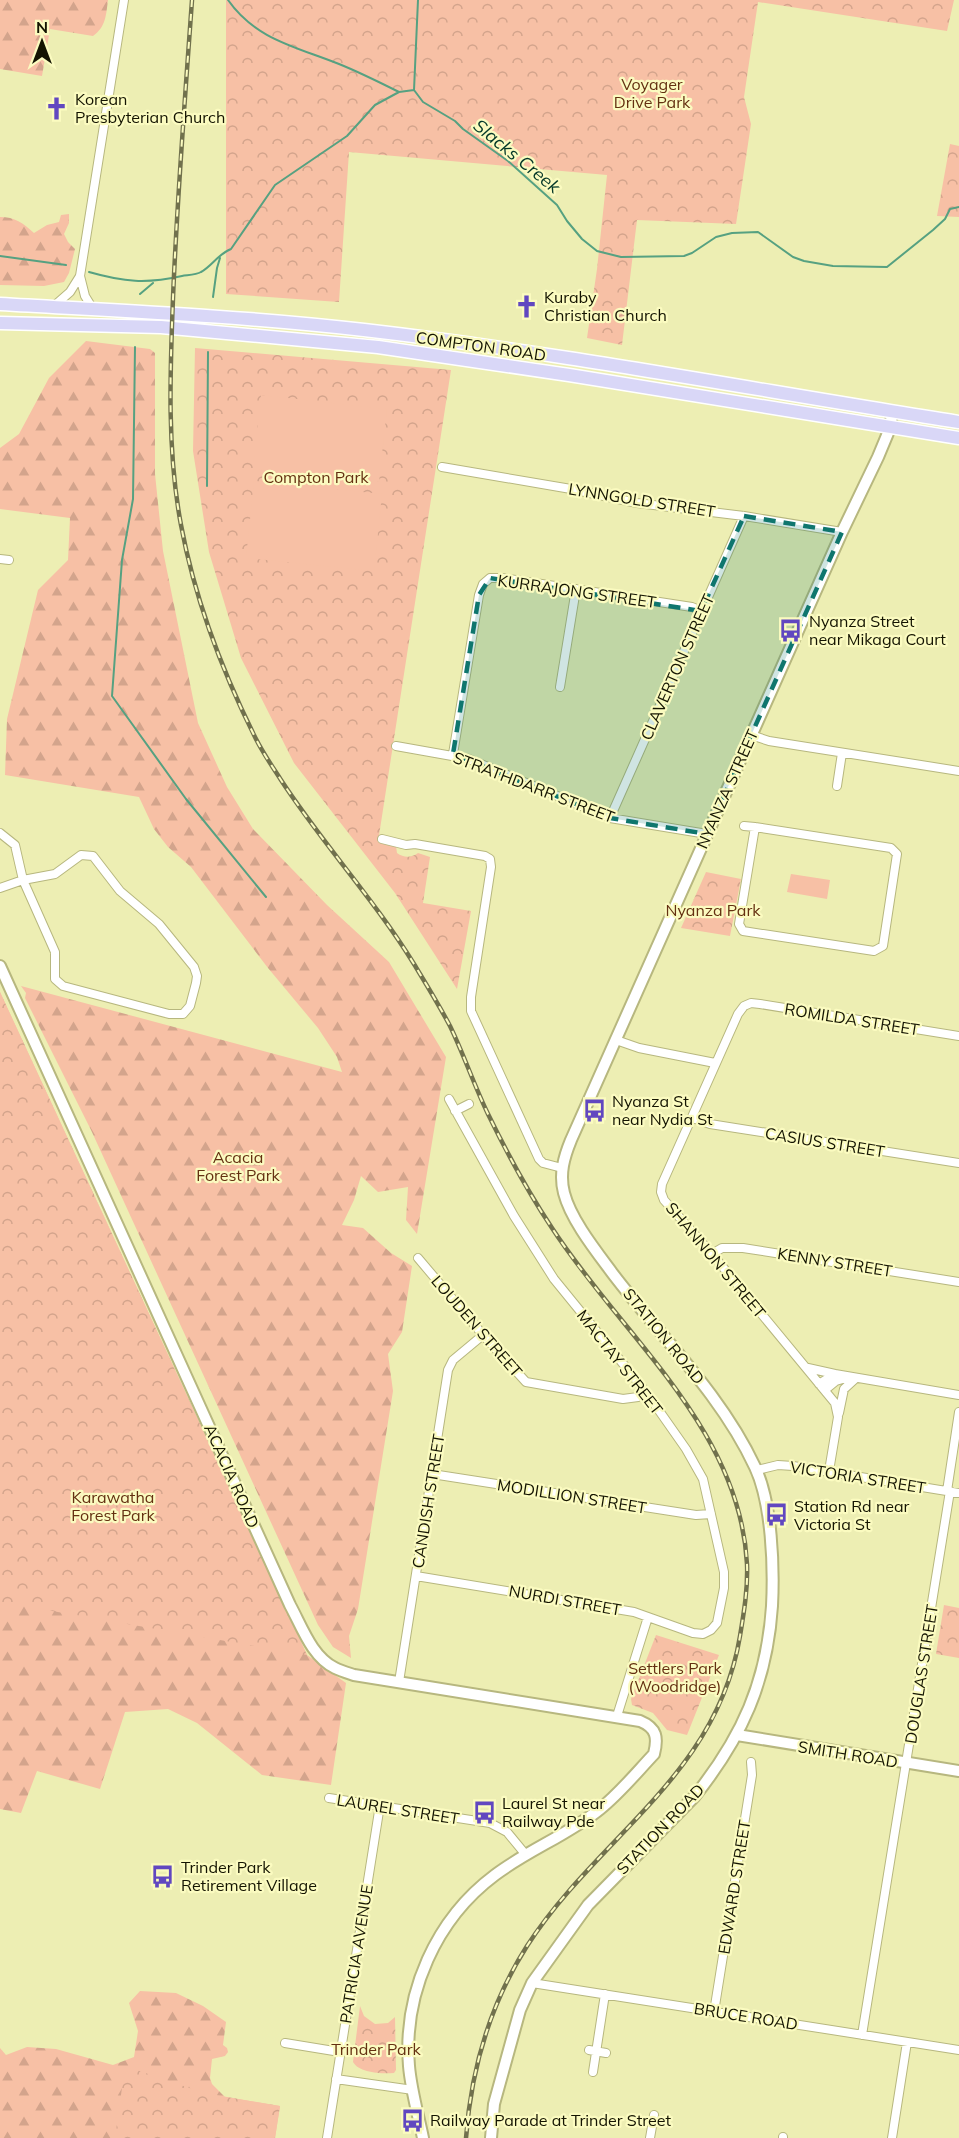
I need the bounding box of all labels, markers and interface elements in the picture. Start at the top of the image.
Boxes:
north arrow [12,12,72,72]
text: N [36,17,48,37]
park label: Voyager Drive Park [614,74,691,112]
place label: Korean Presbyterian Church [75,89,225,127]
church icon: Korean Presbyterian Church [44,95,70,121]
water label: Slacks Creek [469,114,566,199]
place label: Kuraby Christian Church [544,287,667,325]
church icon: Kuraby Christian Church [513,293,539,319]
street label: COMPTON ROAD [415,327,547,365]
park label: Compton Park [264,467,369,487]
street label: LYNNGOLD STREET [567,479,717,522]
street label: KURRAJONG STREET [496,570,658,612]
street label: CLAVERTON STREET [636,591,718,743]
place label: Nyanza Street near Mikaga Court [809,611,946,649]
bus stop icon: Nyanza Street near Mikaga Court [778,617,804,643]
street label: NYANZA STREET [692,726,762,852]
street label: STRATHDARR STREET [450,747,618,827]
park label: Nyanza Park [666,900,761,920]
street label: ROMILDA STREET [783,998,921,1040]
place label: Nyanza St near Nydia St [612,1091,713,1129]
bus stop icon: Nyanza St near Nydia St [581,1097,607,1123]
street label: CASIUS STREET [764,1123,887,1161]
park label: Acacia Forest Park [196,1147,281,1185]
street label: SHANNON STREET [662,1198,771,1322]
street label: KENNY STREET [776,1243,894,1281]
street label: LOUDEN STREET [427,1271,527,1381]
street label: STATION ROAD [619,1284,709,1388]
street label: MACTAY STREET [573,1305,667,1419]
street label: ACACIA ROAD [200,1421,264,1531]
street label: CANDISH STREET [408,1432,449,1570]
street label: VICTORIA STREET [789,1456,928,1498]
street label: MODILLION STREET [496,1474,648,1518]
park label: Karawatha Forest Park [71,1487,156,1525]
place label: Station Rd near Victoria St [794,1496,910,1534]
bus stop icon: Station Rd near Victoria St [763,1502,789,1528]
street label: NURDI STREET [507,1580,623,1620]
street label: DOUGLAS STREET [900,1603,942,1745]
park label: Settlers Park (Woodridge) [628,1658,723,1696]
street label: SMITH ROAD [797,1736,899,1772]
street label: STATION ROAD [612,1780,708,1878]
street label: LAUREL STREET [335,1789,461,1829]
place label: Laurel St near Railway Pde [502,1793,605,1831]
bus stop icon: Laurel St near Railway Pde [471,1799,497,1825]
street label: EDWARD STREET [714,1818,755,1956]
place label: Trinder Park Retirement Village [181,1857,317,1895]
bus stop icon: Trinder Park Retirement Village [150,1863,176,1889]
street label: PATRICIA AVENUE [335,1883,377,2025]
street label: BRUCE ROAD [693,1998,799,2034]
park label: Trinder Park [331,2039,421,2059]
bus stop icon: Railway Parade at Trinder Street [399,2107,425,2133]
place label: Railway Parade at Trinder Street [430,2110,671,2130]

